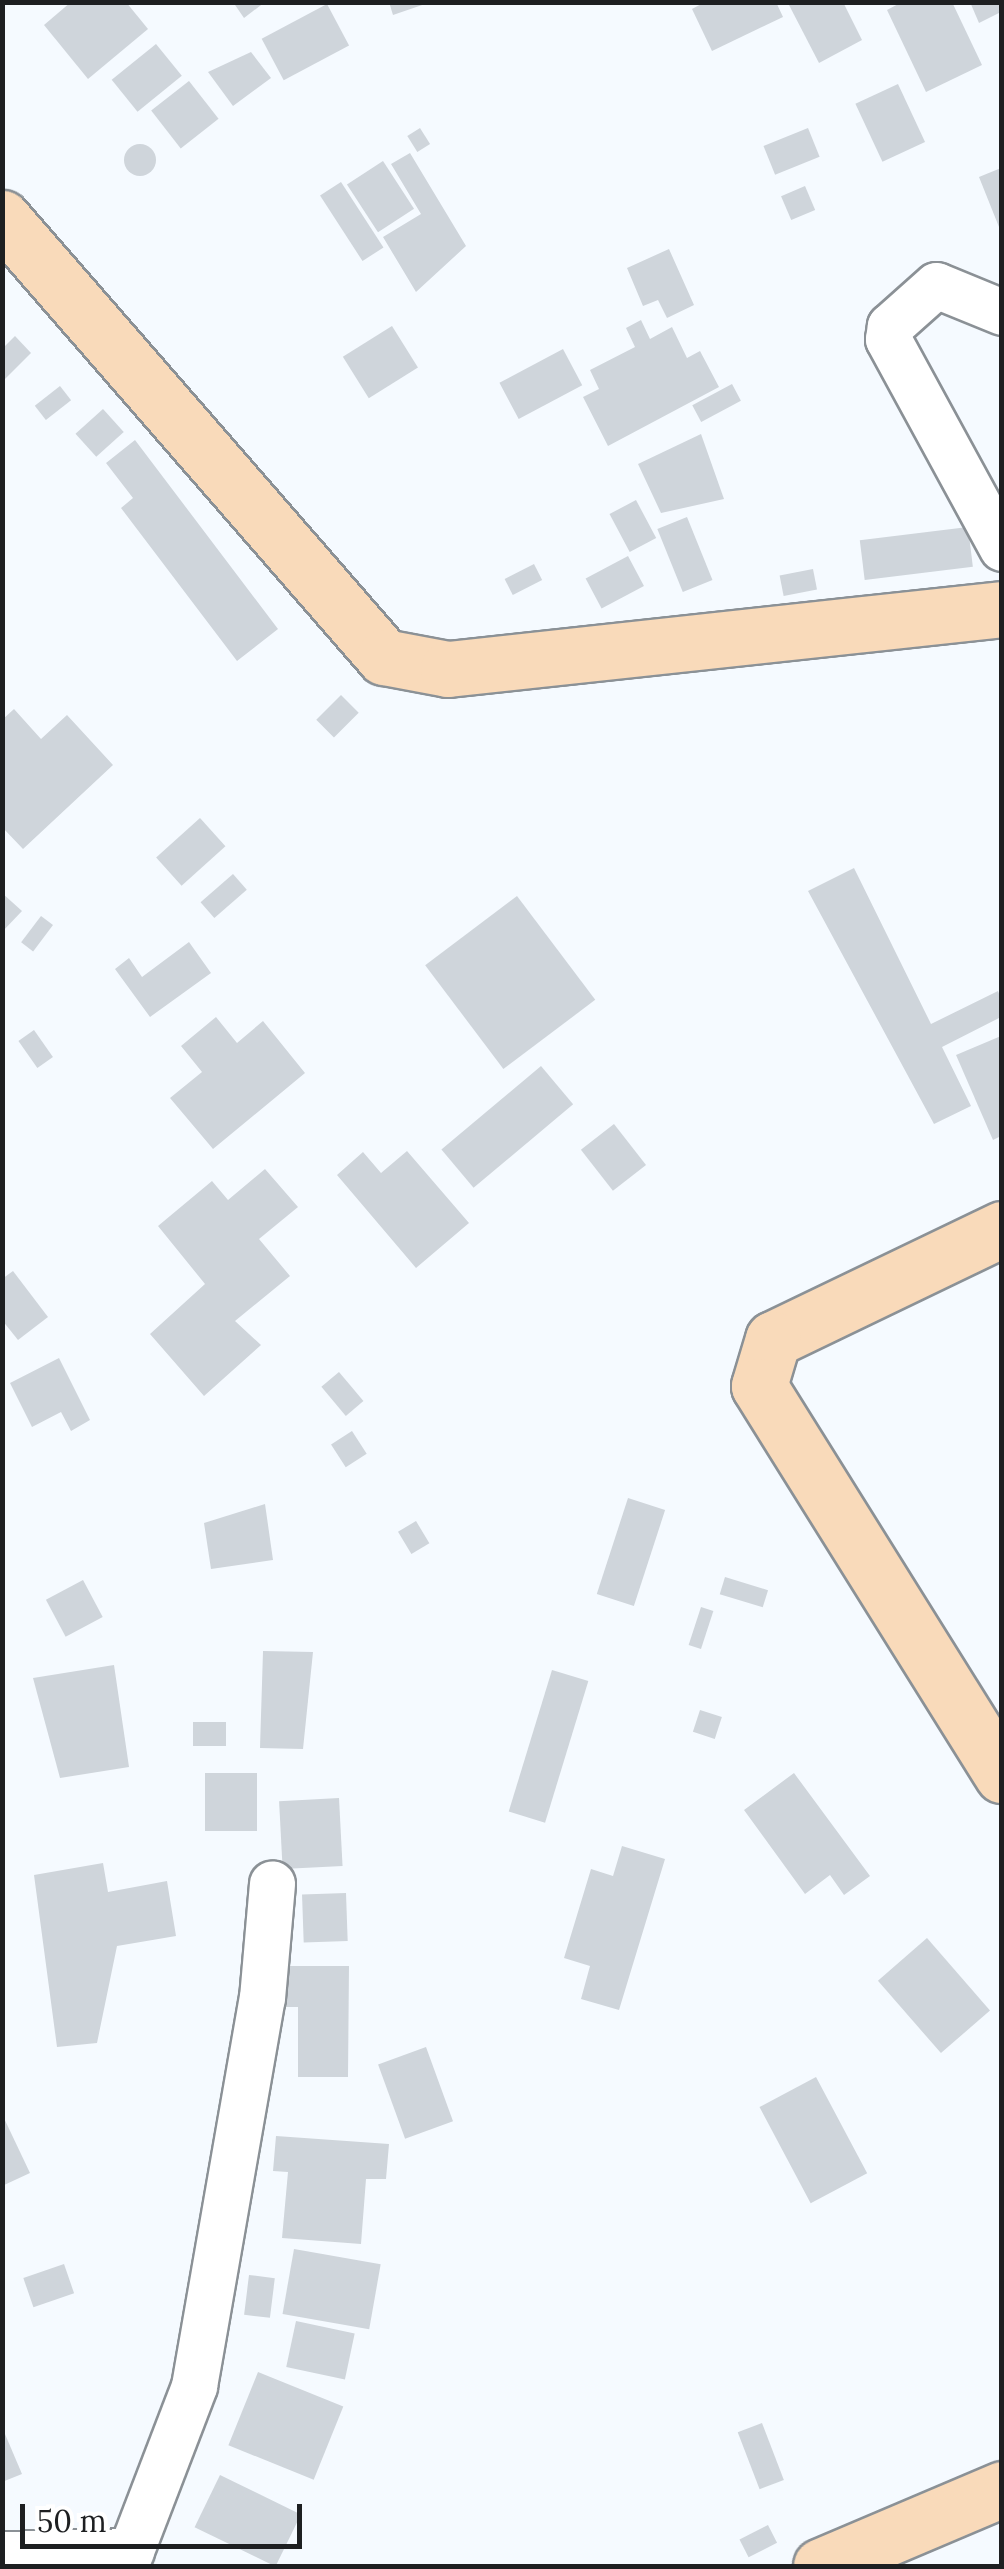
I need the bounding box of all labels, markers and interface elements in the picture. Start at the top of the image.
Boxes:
scale bar [25,2484,308,2546]
text: 50 m [37,2502,107,2540]

